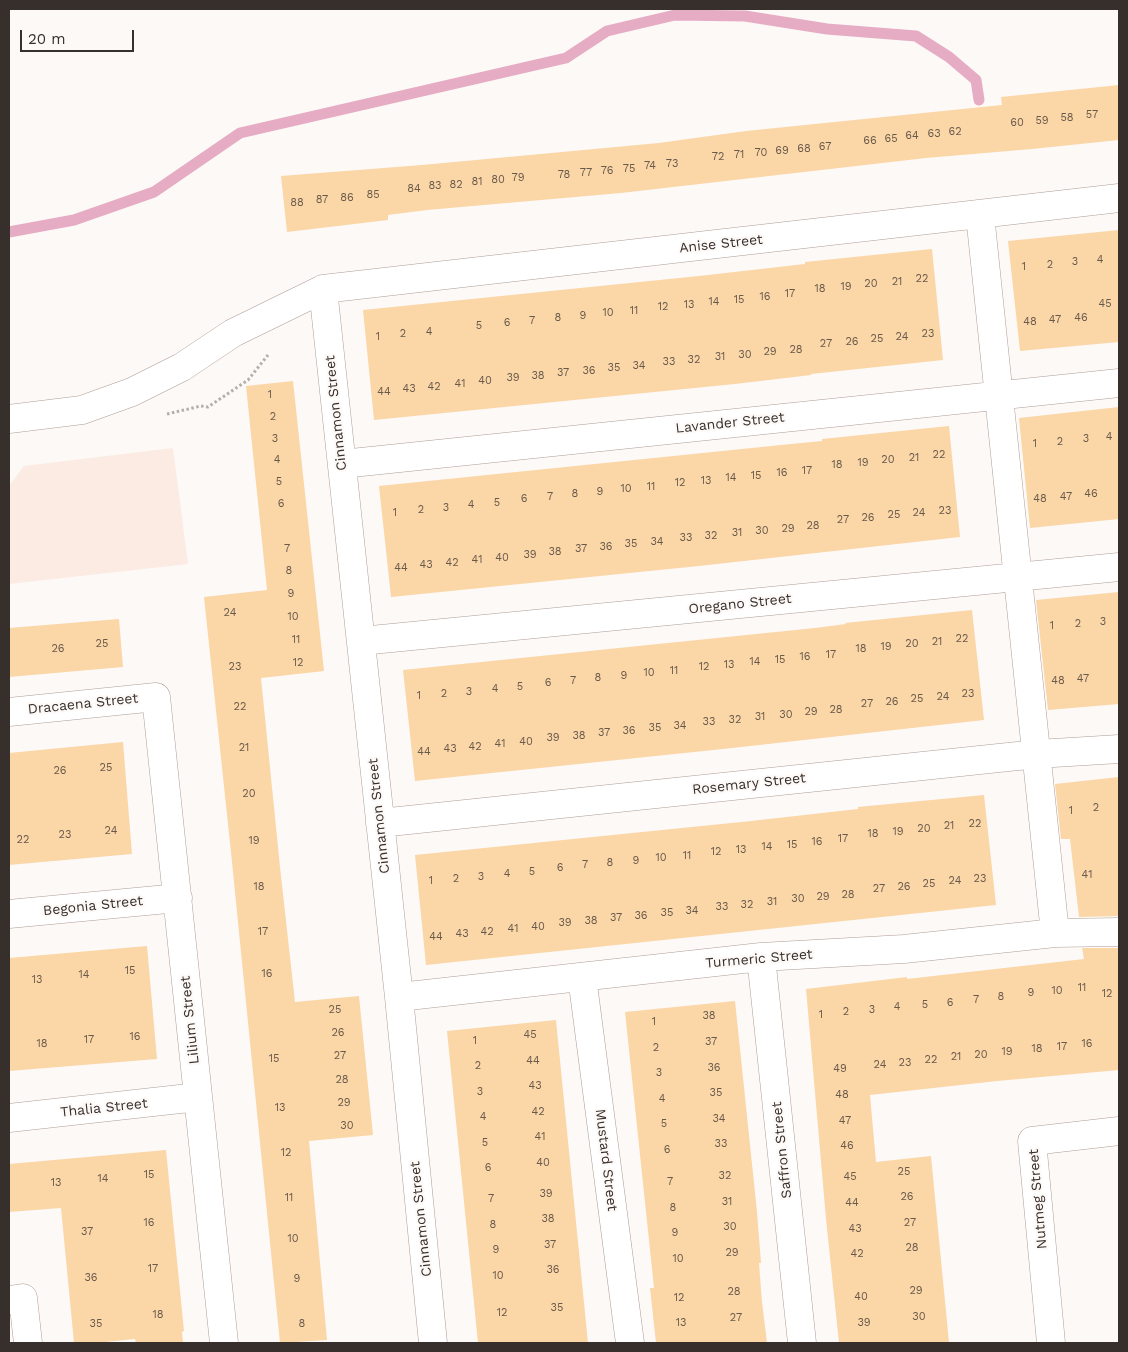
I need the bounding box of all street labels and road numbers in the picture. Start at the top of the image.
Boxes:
street label: Anise Street [678,231,764,257]
street label: Cinnamon Street [322,354,350,472]
street label: Lavander Street [675,409,785,437]
street label: Oregano Street [688,590,792,618]
street label: Dracaena Street [27,690,139,718]
street label: Cinnamon Street [365,757,393,875]
street label: Rosemary Street [691,770,807,798]
street label: Begonia Street [42,892,144,920]
street label: Turmeric Street [705,946,813,972]
street label: Lilium Street [177,975,203,1065]
street label: Thalia Street [60,1095,148,1121]
street label: Saffron Street [769,1101,795,1199]
street label: Mustard Street [591,1108,621,1212]
street label: Nutmeg Street [1025,1148,1051,1250]
street label: Cinnamon Street [407,1160,435,1278]

